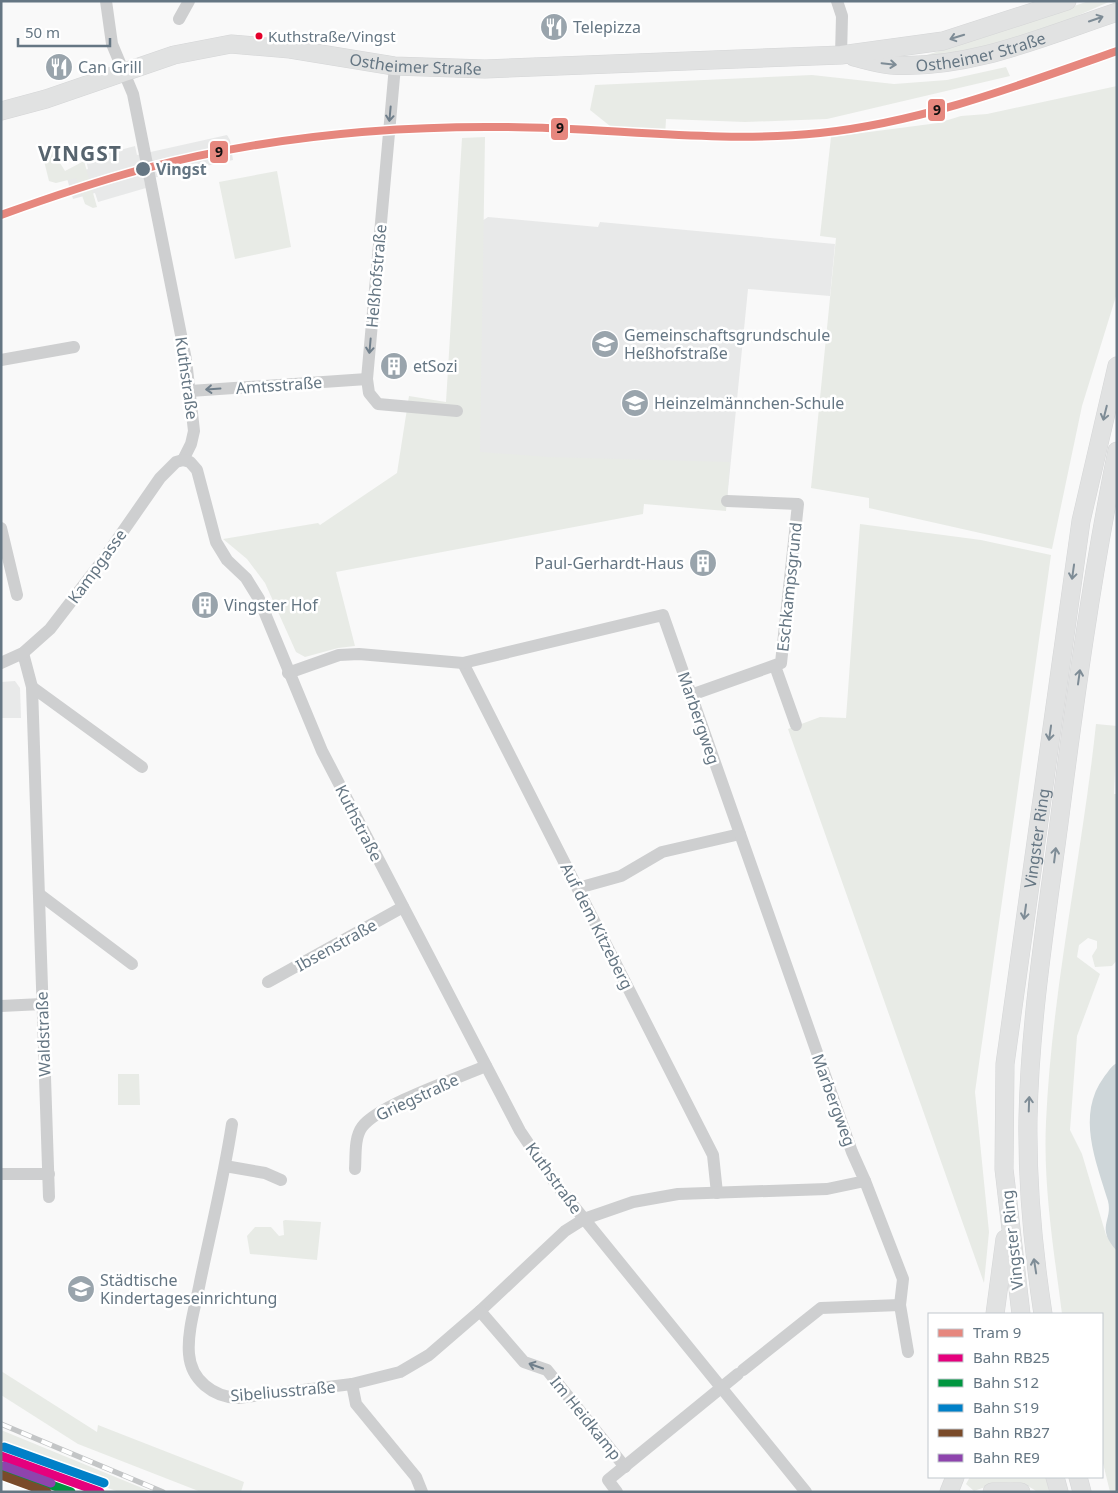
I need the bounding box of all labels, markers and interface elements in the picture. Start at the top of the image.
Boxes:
restaurant icon: Telepizza [539,12,569,42]
one-way arrow [1088,13,1104,23]
scale bar [18,15,110,47]
place label: Telepizza [573,16,641,38]
text: 50 m [25,22,60,42]
place label: Kuthstraße/Vingst [268,26,396,46]
street label: Ostheimer Straße [915,27,1049,76]
marker: Kuthstraße/Vingst [254,31,264,41]
one-way arrow [950,32,966,42]
street label: Ostheimer Straße [348,48,482,80]
restaurant icon: Can Grill [44,52,74,82]
place label: Can Grill [78,56,142,78]
one-way arrow [880,59,896,69]
line badge: 9 [927,98,946,122]
text: 9 [933,100,941,119]
one-way arrow [386,106,395,122]
line badge: 9 [550,117,569,141]
text: 9 [556,118,564,137]
district label: VINGST [38,139,122,167]
line badge: 9 [209,140,229,164]
text: 9 [215,142,223,161]
place label: Vingst [156,158,207,180]
marker: Vingst [134,160,152,178]
street label: Heßhofstraße [361,223,391,329]
place label: Gemeinschaftsgrundschule Heßhofstraße [624,324,830,364]
school or university icon: Gemeinschaftsgrundschule Heßhofstraße [590,329,620,359]
street label: Kuthstraße [170,335,204,421]
one-way arrow [365,338,375,354]
building icon: etSozi [379,351,409,381]
place label: etSozi [413,355,458,377]
street label: Amtsstraße [235,371,323,399]
one-way arrow [206,385,222,394]
school or university icon: Heinzelmännchen-Schule [620,388,650,418]
place label: Heinzelmännchen-Schule [654,392,844,414]
one-way arrow [1100,405,1109,421]
street label: Eschkampsgrund [771,521,807,653]
street label: Kampgasse [63,524,131,608]
building icon: Paul-Gerhardt-Haus [688,548,718,578]
place label: Paul-Gerhardt-Haus [535,552,684,574]
one-way arrow [1068,564,1078,580]
building icon: Vingster Hof [190,590,220,620]
place label: Vingster Hof [224,594,319,616]
street label: Marbergweg [673,669,725,767]
one-way arrow [1074,669,1084,685]
one-way arrow [1045,725,1055,741]
street label: Kuthstraße [330,781,388,865]
street label: Vingster Ring [1019,787,1054,890]
one-way arrow [1050,848,1060,864]
street label: Auf dem Kitzeberg [556,859,638,993]
one-way arrow [1020,903,1030,919]
street label: Ibsenstraße [291,914,381,976]
street label: Waldstraße [31,991,55,1077]
street label: Marbergweg [807,1051,861,1149]
street label: Griegstraße [372,1068,462,1126]
one-way arrow [1024,1096,1034,1112]
street label: Kuthstraße [521,1138,587,1218]
street label: Vingster Ring [996,1189,1028,1291]
one-way arrow [1030,1258,1040,1274]
place label: Städtische Kindertageseinrichtung [100,1269,277,1309]
school or university icon: Städtische Kindertageseinrichtung [66,1274,96,1304]
legend [928,1313,1103,1478]
text: Tram 9 [973,1322,1021,1342]
text: Bahn RB25 [973,1347,1050,1367]
one-way arrow [529,1361,544,1370]
street label: Im Heidkamp [545,1372,627,1464]
text: Bahn S12 [973,1372,1039,1392]
street label: Sibeliusstraße [230,1375,336,1407]
text: Bahn S19 [973,1397,1039,1417]
text: Bahn RB27 [973,1422,1050,1442]
text: Bahn RE9 [973,1447,1040,1467]

